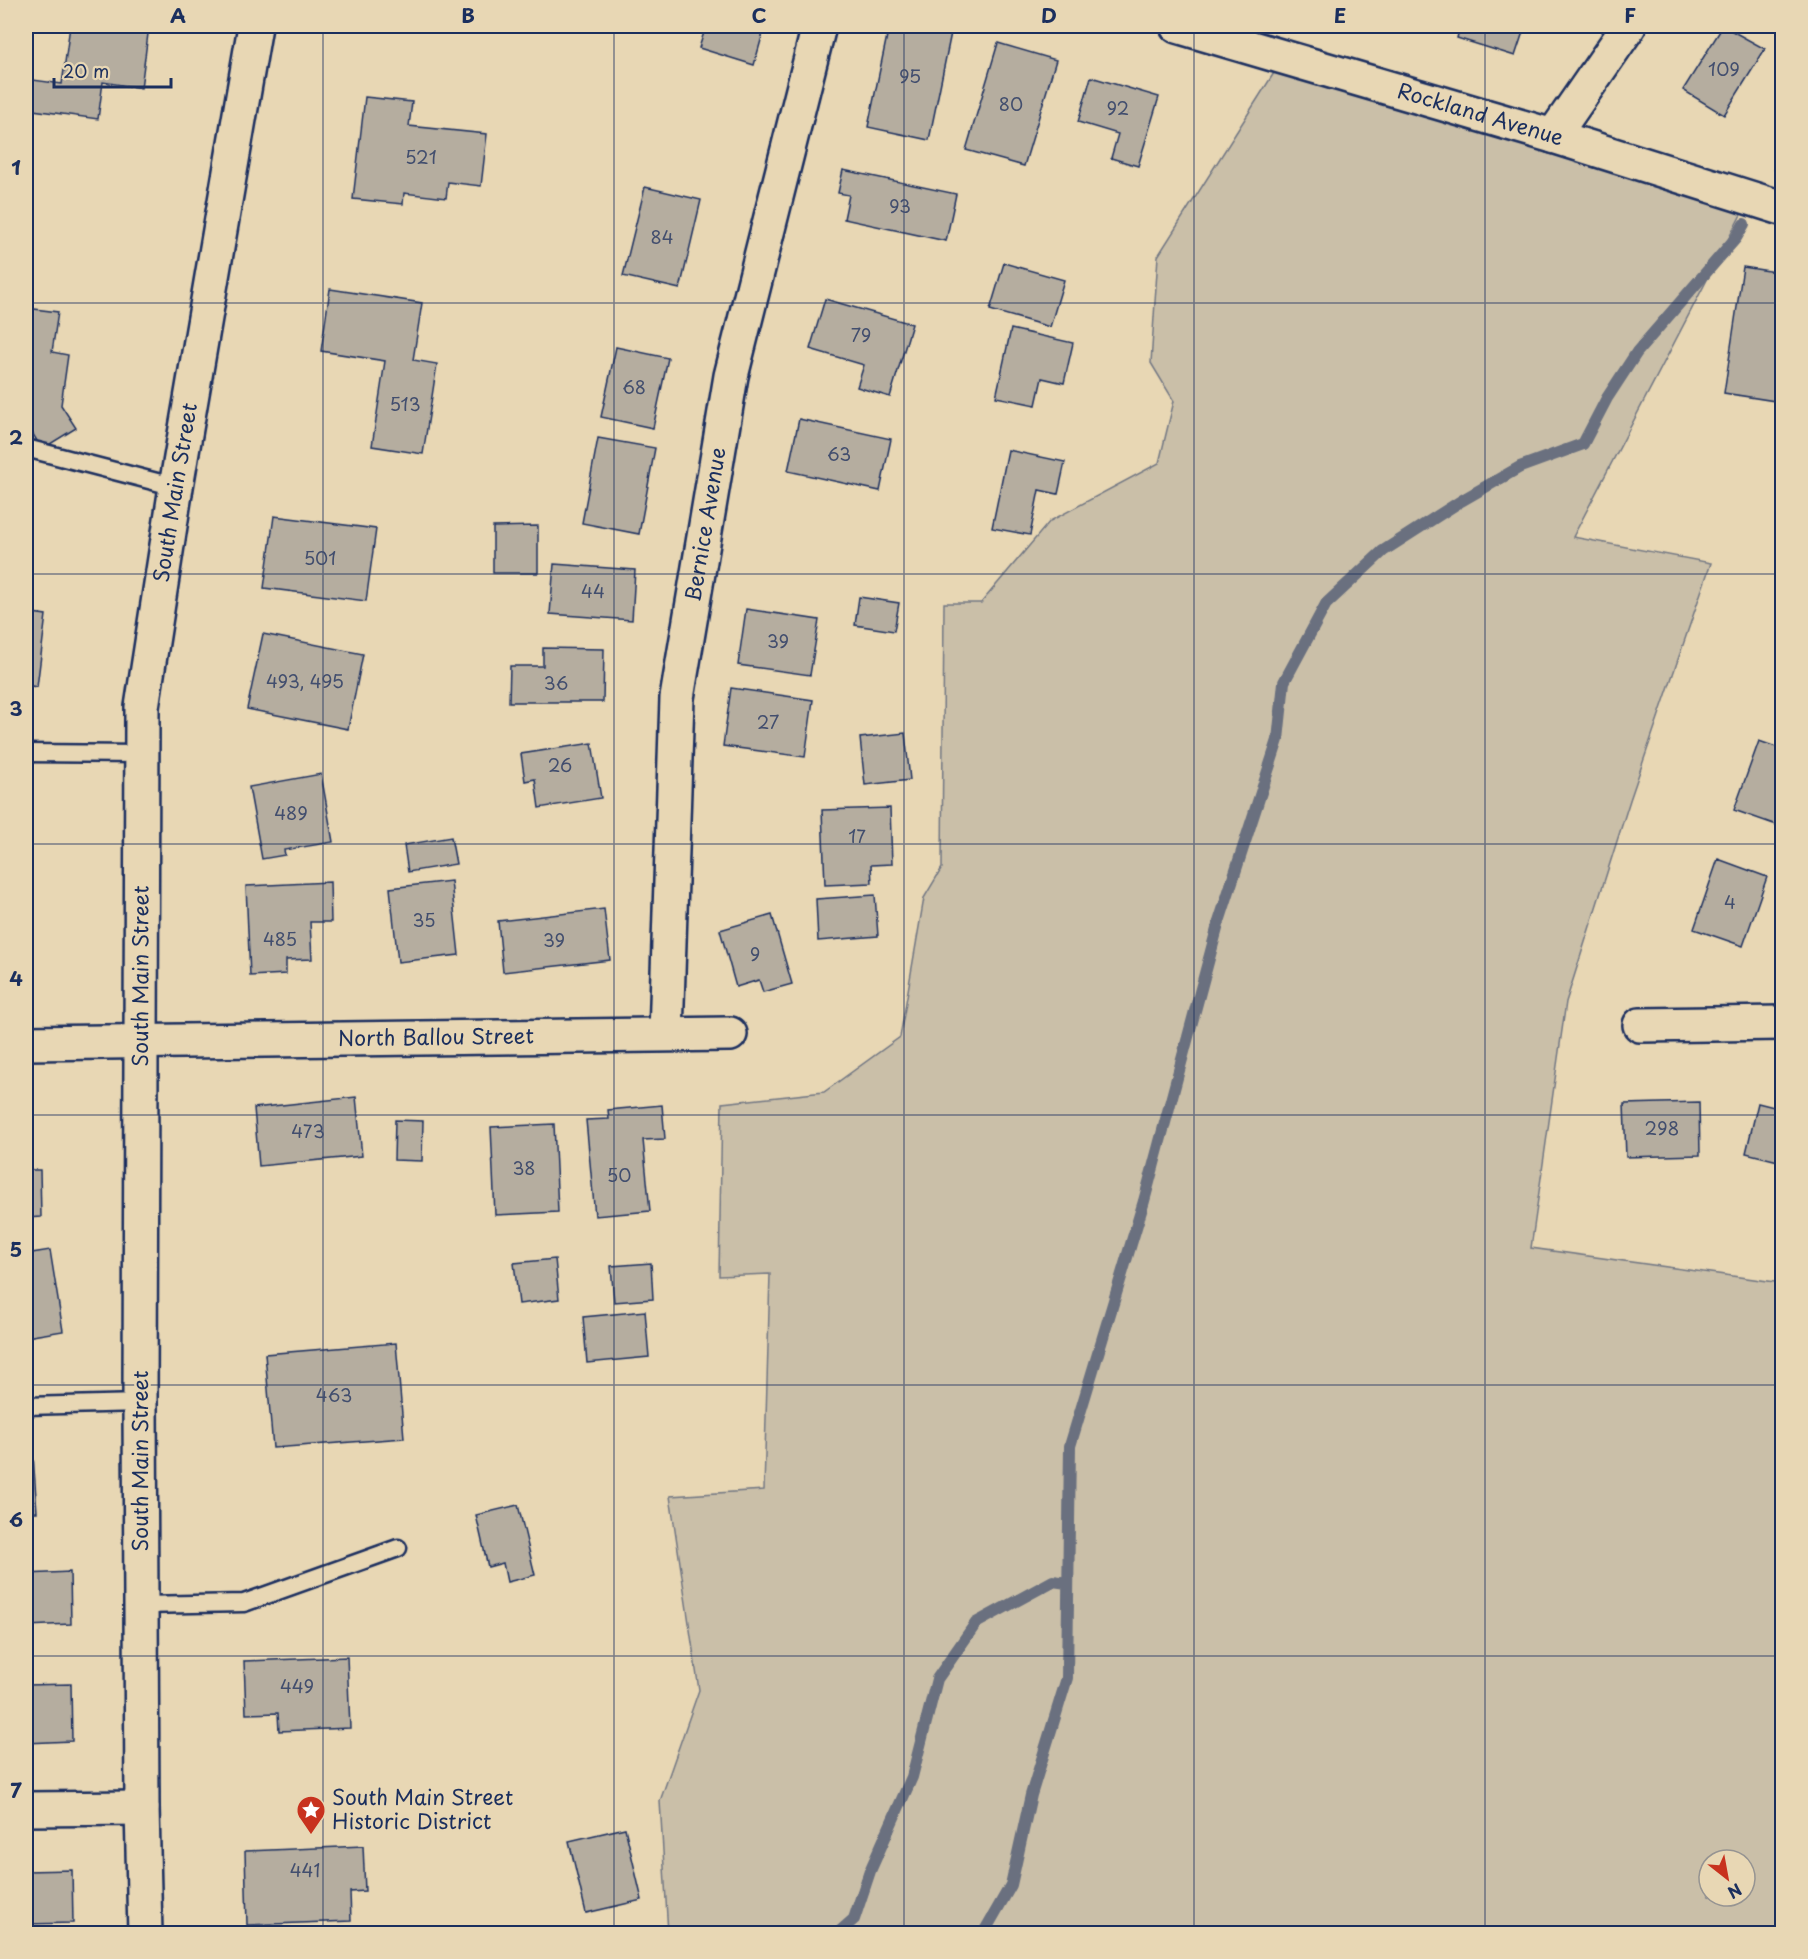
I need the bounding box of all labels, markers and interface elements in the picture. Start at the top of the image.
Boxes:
text: A [170,0,186,30]
text: B [461,0,475,30]
text: C [751,0,767,30]
text: D [1041,0,1057,30]
text: E [1334,0,1346,30]
text: F [1624,0,1636,30]
scale bar [54,51,171,89]
house number: 109 [1708,55,1740,82]
text: 20 m [63,57,109,84]
house number: 95 [899,62,921,89]
street label: Rockland Avenue [1394,73,1568,152]
house number: 80 [999,90,1023,117]
house number: 92 [1107,94,1129,121]
house number: 521 [405,143,437,170]
text: 1 [11,152,21,182]
house number: 93 [889,192,911,219]
house number: 84 [650,223,674,250]
house number: 79 [851,321,871,348]
house number: 68 [622,373,646,400]
house number: 513 [389,390,421,417]
street label: South Main Street [144,400,204,584]
text: 2 [9,422,23,452]
house number: 63 [827,440,851,467]
street label: Bernice Avenue [675,445,733,604]
house number: 501 [304,544,336,571]
house number: 44 [581,577,605,604]
house number: 39 [767,627,789,654]
house number: 493, 495 [266,667,344,694]
house number: 36 [544,669,568,696]
text: 3 [9,693,23,723]
house number: 27 [757,708,779,735]
house number: 26 [548,751,572,778]
house number: 489 [274,799,308,826]
house number: 17 [848,822,866,849]
street label: South Main Street [123,885,155,1067]
house number: 4 [1724,888,1736,915]
house number: 35 [412,906,436,933]
house number: 485 [263,925,297,952]
house number: 39 [543,926,565,953]
house number: 9 [750,940,760,967]
text: 4 [9,963,23,993]
street label: North Ballou Street [338,1019,534,1053]
house number: 298 [1645,1114,1679,1141]
house number: 473 [291,1117,325,1144]
house number: 38 [512,1154,536,1181]
house number: 50 [607,1161,631,1188]
text: 5 [10,1234,22,1264]
street label: South Main Street [123,1370,155,1552]
house number: 463 [316,1381,352,1408]
text: 6 [9,1504,23,1534]
house number: 449 [280,1672,314,1699]
text: 7 [10,1775,22,1805]
place label: South Main Street Historic District [332,1780,513,1836]
place icon: South Main Street Historic District [295,1794,327,1836]
north arrow [1697,1848,1757,1908]
house number: 441 [290,1856,320,1883]
text: N [1724,1878,1747,1905]

